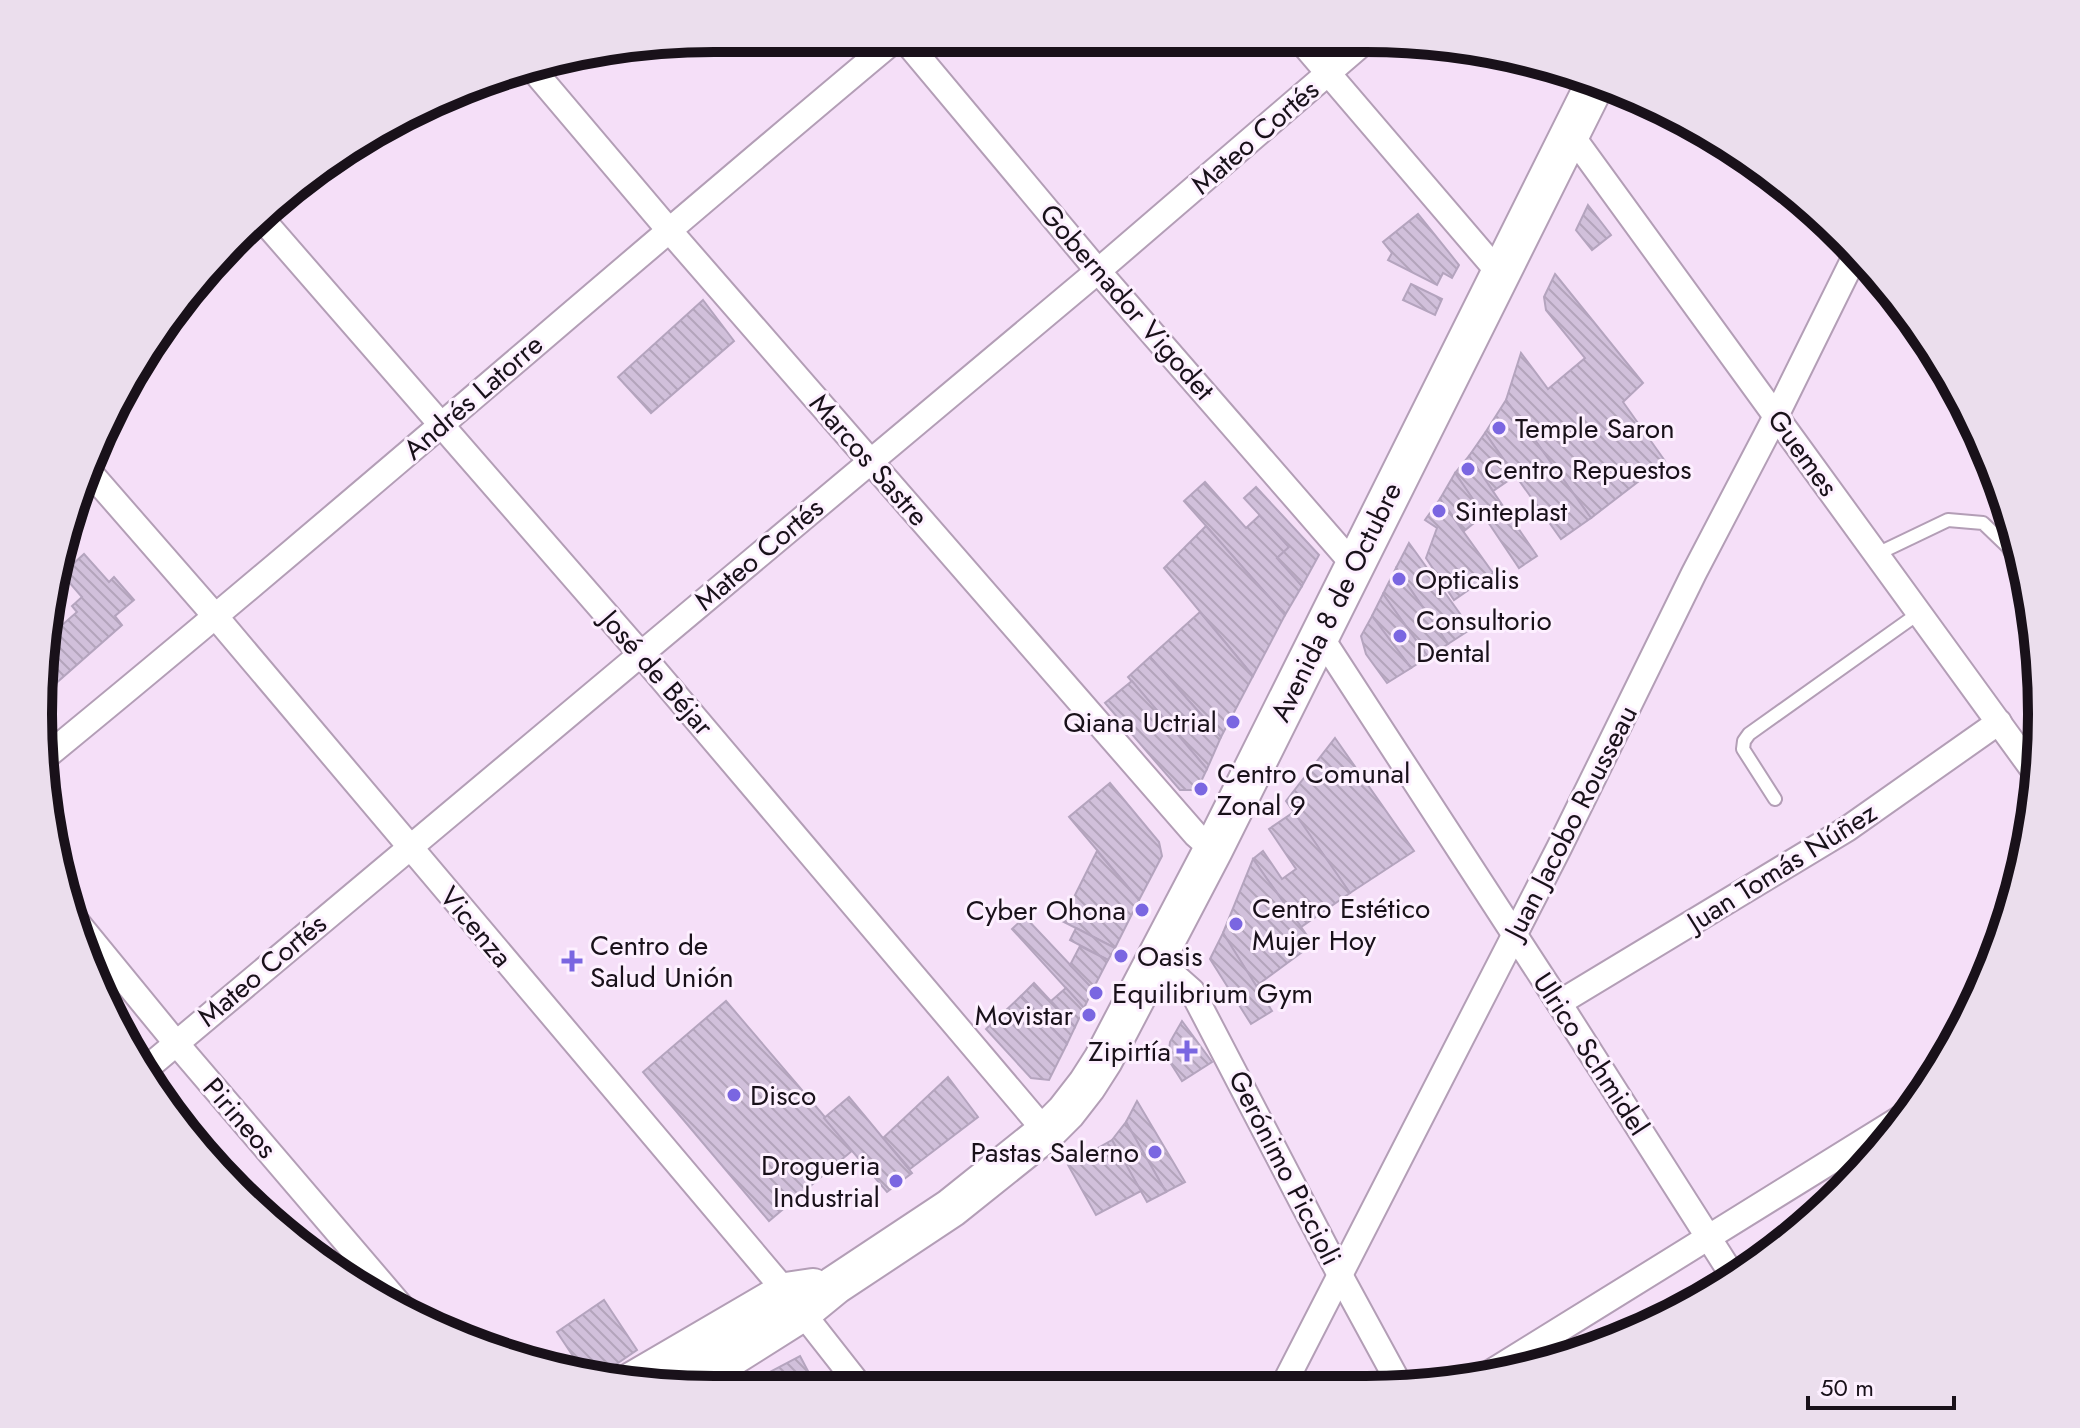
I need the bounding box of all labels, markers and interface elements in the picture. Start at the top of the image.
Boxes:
street label: Mateo Cortés [1182,70,1328,204]
street label: Gobernador Vigodet [1030,195,1224,409]
street label: Andrés Latorre [394,325,552,469]
street label: Marcos Sastre [800,385,938,535]
street label: Guemes [1758,401,1848,505]
place label: Temple Saron [1515,408,1675,449]
marker: Temple Saron [1490,419,1508,437]
place label: Centro Repuestos [1484,449,1692,490]
marker: Centro Repuestos [1459,460,1477,478]
street label: Avenida 8 de Octubre [1260,475,1412,729]
street label: Mateo Cortés [686,488,832,620]
place label: Sinteplast [1455,491,1568,532]
marker: Sinteplast [1430,502,1448,520]
place label: Opticalis [1415,559,1519,600]
marker: Opticalis [1390,570,1408,588]
street label: José de Béjar [588,598,724,745]
place label: Consultorio Dental [1416,600,1552,673]
marker: Consultorio Dental [1391,627,1409,645]
street label: Juan Jacobo Rousseau [1493,698,1648,950]
place label: Qiana Uctrial [1063,702,1217,743]
marker: Qiana Uctrial [1224,713,1242,731]
place label: Centro Comunal Zonal 9 [1217,753,1411,826]
marker: Centro Comunal Zonal 9 [1192,780,1210,798]
street label: Juan Tomás Núñez [1676,792,1885,944]
street label: Vicenza [430,878,522,976]
place label: Centro Estético Mujer Hoy [1252,888,1430,961]
place label: Cyber Ohona [966,890,1126,931]
marker: Cyber Ohona [1133,901,1151,919]
street label: Mateo Cortés [189,904,335,1036]
marker: Centro Estético Mujer Hoy [1227,915,1245,933]
place label: Centro de Salud Unión [590,925,734,998]
place label: Oasis [1137,936,1202,977]
marker: Oasis [1112,947,1130,965]
marker: Centro de Salud Unión [561,950,583,972]
street label: Ulrico Schmidel [1523,964,1659,1144]
place label: Equilibrium Gym [1112,973,1313,1014]
marker: Equilibrium Gym [1087,984,1105,1002]
place label: Movistar [975,995,1073,1036]
marker: Movistar [1080,1006,1098,1024]
place label: Zipirtía [1088,1031,1171,1072]
marker: Zipirtía [1178,1042,1196,1060]
street label: Gerónimo Piccioli [1218,1063,1352,1273]
street label: Pirineos [193,1069,287,1167]
place label: Disco [750,1075,816,1116]
marker: Disco [725,1086,743,1104]
place label: Pastas Salerno [971,1132,1139,1173]
marker: Pastas Salerno [1146,1143,1164,1161]
place label: Drogueria Industrial [761,1145,880,1218]
marker: Drogueria Industrial [887,1172,905,1190]
scale bar [1808,1360,1954,1410]
text: 50 m [1820,1370,1874,1405]

